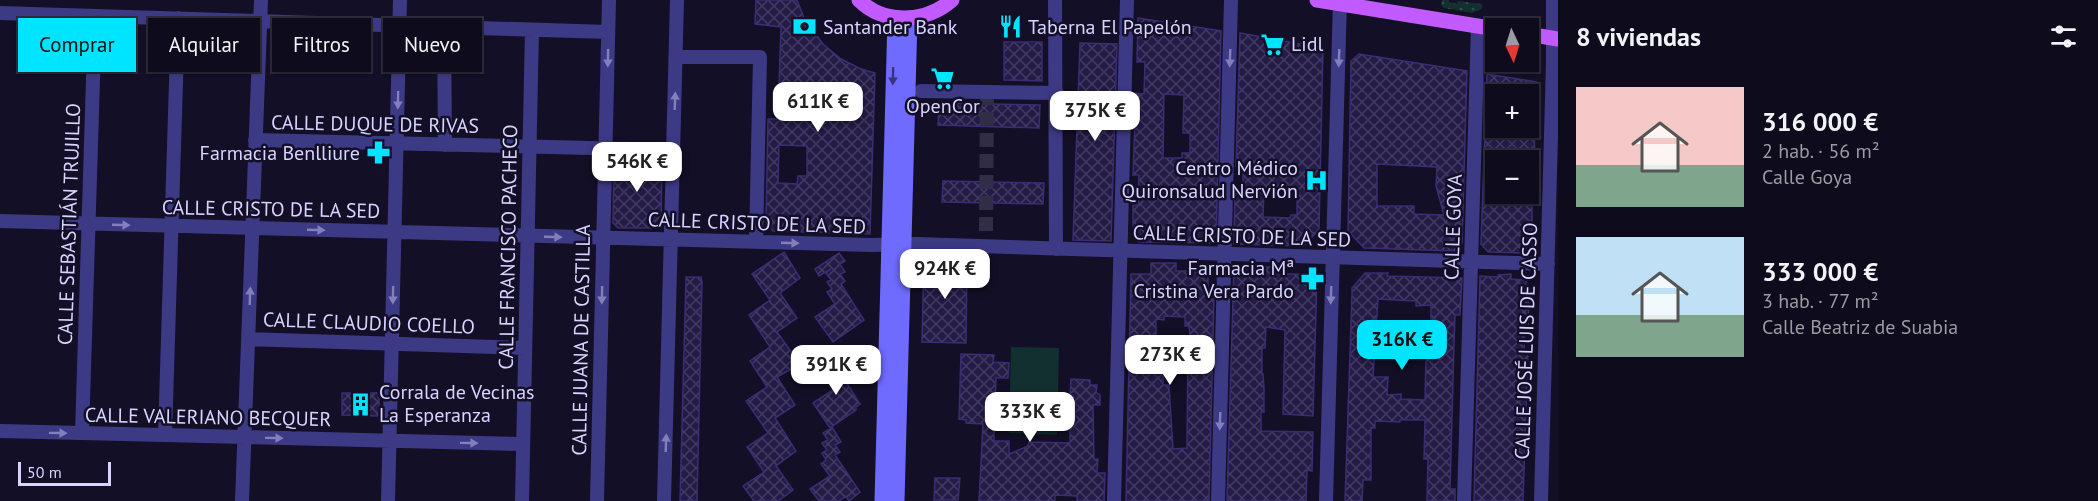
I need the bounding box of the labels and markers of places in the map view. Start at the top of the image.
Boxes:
bank icon: Santander Bank [792,14,818,40]
place label: Santander Bank [823,14,958,40]
restaurant icon: Taberna El Papelón [997,14,1023,40]
place label: Taberna El Papelón [1028,14,1192,40]
supermarket icon: Lidl [1260,31,1286,57]
place label: Lidl [1291,31,1323,57]
supermarket icon: OpenCor [930,66,956,92]
pin: 611K € [769,82,867,133]
pin: 375K € [1046,91,1144,142]
place label: OpenCor [906,93,980,119]
place label: Farmacia Benlliure [200,140,360,166]
pharmacy icon: Farmacia Benlliure [365,140,391,166]
pin: 546K € [588,142,686,193]
place label: Centro Médico Quironsalud Nervión [1122,155,1298,204]
hospital icon: Centro Médico Quironsalud Nervión [1303,167,1329,193]
pin: 924K € [896,249,994,300]
place label: Farmacia Mª Cristina Vera Pardo [1134,255,1294,304]
pharmacy icon: Farmacia Mª Cristina Vera Pardo [1299,266,1325,292]
pin: 316K € [1353,320,1451,371]
pin: 273K € [1121,335,1219,386]
pin: 391K € [787,345,885,396]
place label: Corrala de Vecinas La Esperanza [379,379,535,428]
building icon: Corrala de Vecinas La Esperanza [348,391,374,417]
pin: 333K € [981,392,1079,443]

